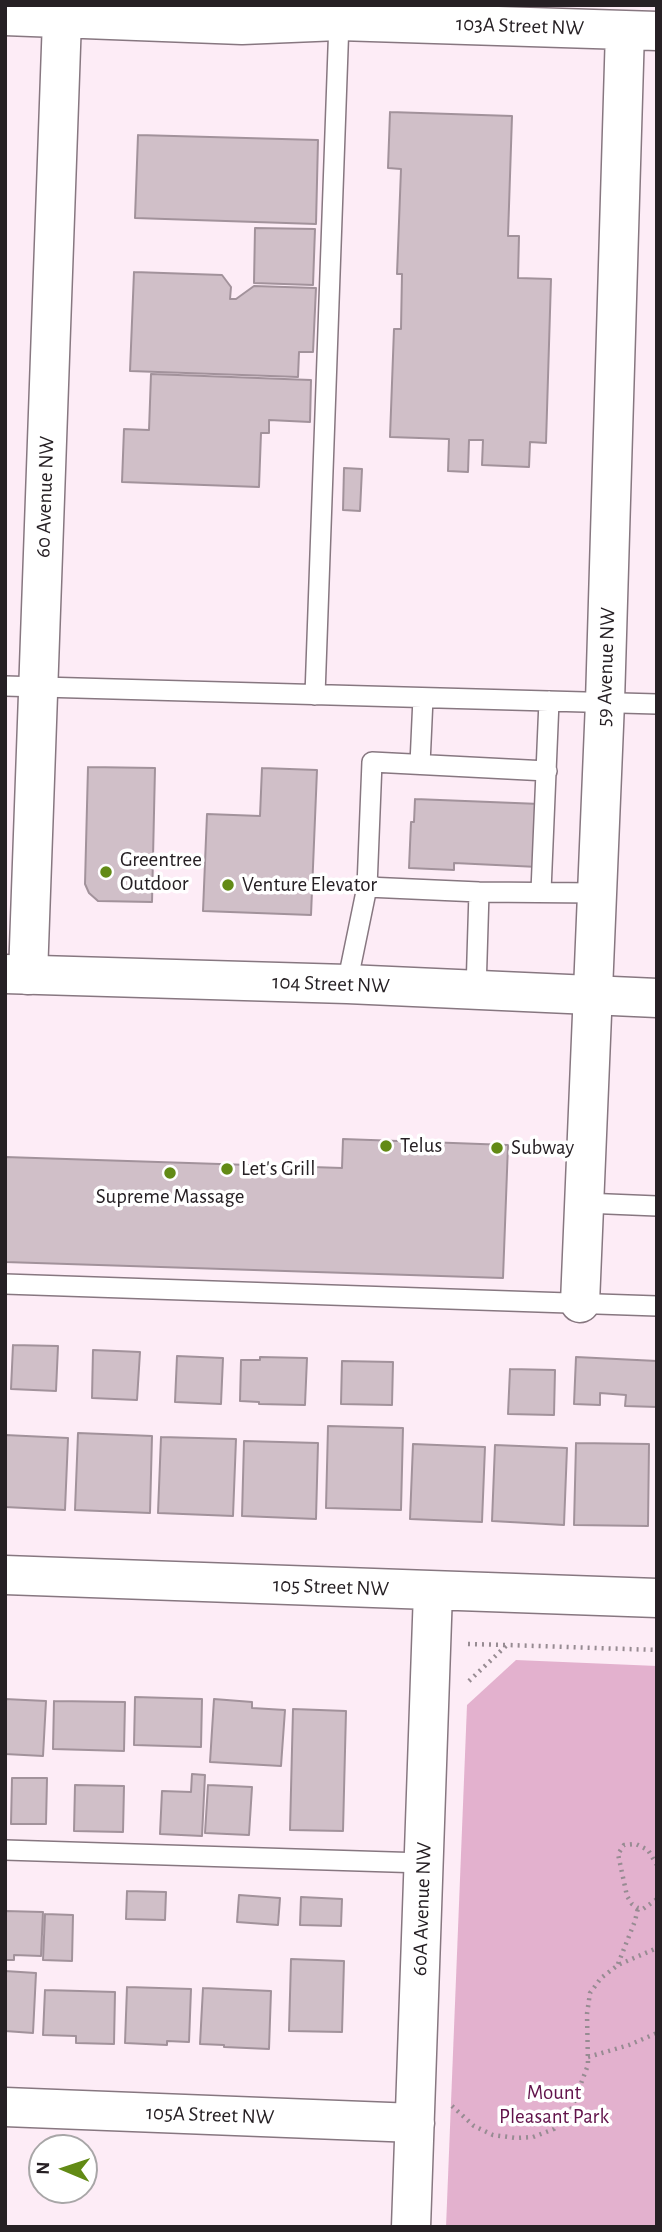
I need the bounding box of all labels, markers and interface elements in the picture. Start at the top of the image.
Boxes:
street label: 103A Street NW [455,11,585,41]
street label: 60 Avenue NW [30,436,60,558]
street label: 59 Avenue NW [591,607,621,727]
place label: Greentree Outdoor [120,847,202,897]
marker: Greentree Outdoor [98,864,114,880]
place label: Venture Elevator [242,872,377,898]
marker: Venture Elevator [220,877,236,893]
street label: 104 Street NW [272,969,390,999]
place label: Telus [400,1133,442,1159]
place label: Subway [511,1135,574,1161]
marker: Telus [378,1138,394,1154]
marker: Subway [489,1140,505,1156]
place label: Let's Grill [241,1156,315,1182]
marker: Let's Grill [219,1161,235,1177]
marker: Supreme Massage [162,1165,178,1181]
place label: Supreme Massage [96,1184,244,1210]
street label: 105 Street NW [272,1572,390,1602]
street label: 60A Avenue NW [407,1842,437,1976]
park label: Mount Pleasant Park [499,2080,609,2130]
street label: 105A Street NW [145,2100,275,2130]
north arrow [28,2134,98,2204]
text: N [34,2161,53,2175]

